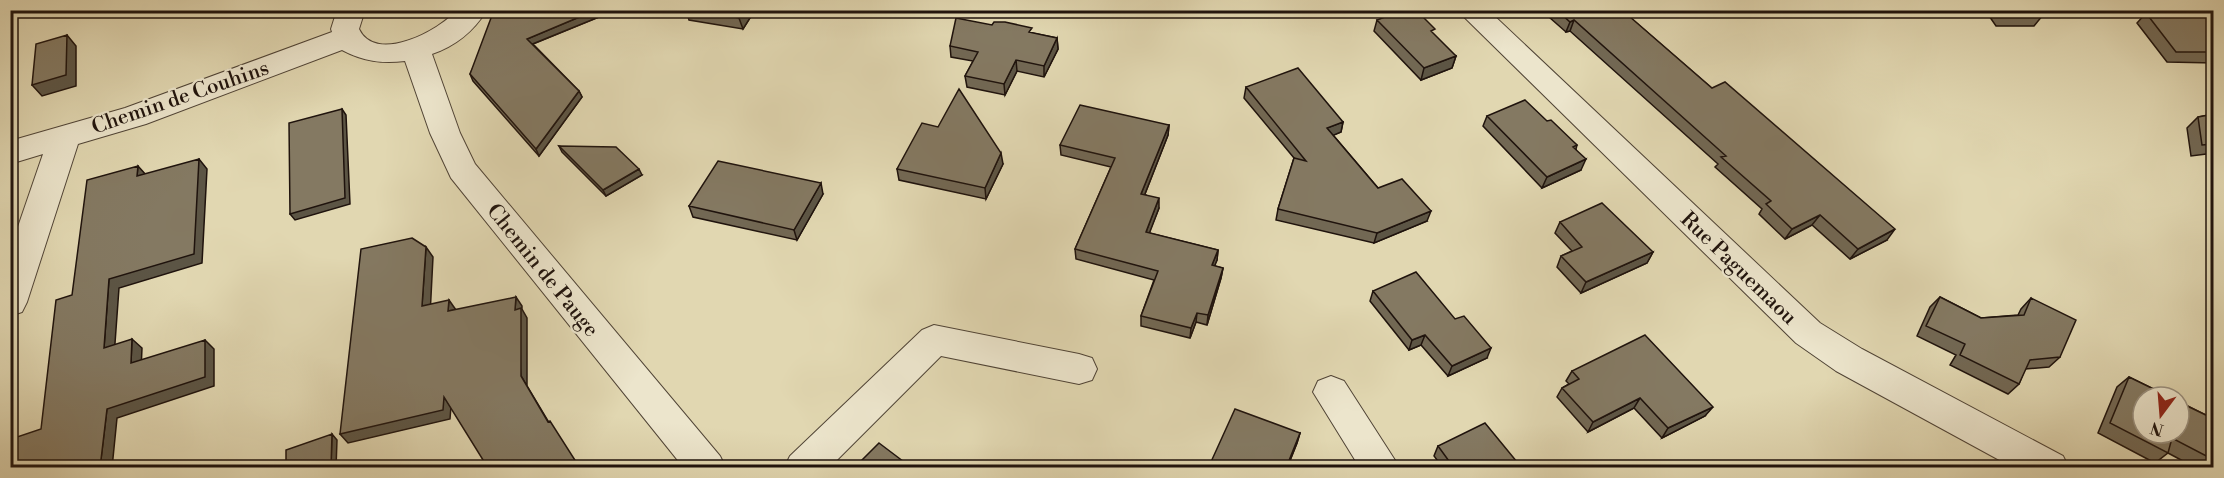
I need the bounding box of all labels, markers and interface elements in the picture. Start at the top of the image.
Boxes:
street label: Chemin de Couhins [88,55,272,141]
street label: Chemin de Pauge [481,199,604,342]
street label: Rue Paguemaou [1675,207,1802,331]
north arrow [2131,385,2191,445]
text: N [2148,417,2166,440]

